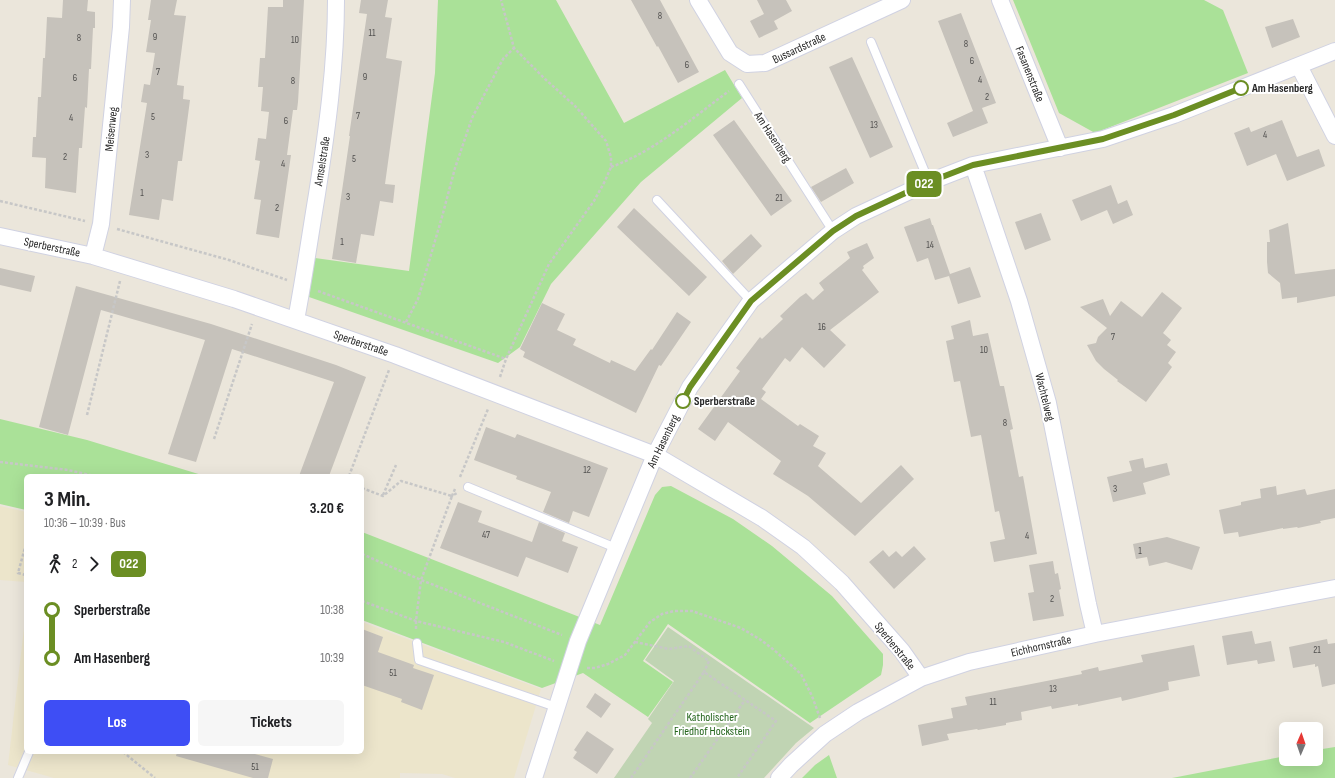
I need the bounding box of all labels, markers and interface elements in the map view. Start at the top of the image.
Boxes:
house number: 8 [658,10,662,22]
house number: 11 [369,27,376,39]
street label: Bussardstraße [770,29,829,67]
house number: 9 [153,31,157,43]
house number: 8 [77,32,81,44]
house number: 10 [291,34,299,46]
house number: 8 [964,38,968,50]
street label: Fasanenstraße [1012,44,1048,104]
house number: 6 [970,55,974,67]
house number: 6 [685,59,689,71]
house number: 7 [156,66,160,78]
house number: 9 [363,71,367,83]
house number: 6 [73,72,77,84]
house number: 4 [978,74,982,86]
house number: 8 [291,75,295,87]
marker: Am Hasenberg [1233,80,1249,96]
place label: Am Hasenberg [1251,81,1313,96]
house number: 2 [985,91,989,103]
street label: Meisenweg [102,106,121,152]
street label: Am Hasenberg [750,108,795,166]
house number: 7 [356,110,360,122]
house number: 5 [151,111,155,123]
house number: 4 [69,112,73,124]
house number: 6 [284,115,288,127]
house number: 13 [870,119,878,131]
house number: 4 [1263,129,1267,141]
street label: Amselstraße [311,135,334,188]
house number: 3 [145,149,149,161]
house number: 2 [63,151,67,163]
house number: 5 [352,153,356,165]
house number: 4 [281,158,285,170]
line badge: 022 [901,171,947,197]
text: 022 [915,175,933,192]
house number: 1 [140,187,144,199]
house number: 3 [346,191,350,203]
house number: 21 [775,192,783,204]
house number: 2 [275,202,279,214]
street label: Sperberstraße [22,234,82,261]
house number: 1 [340,236,344,248]
house number: 14 [926,239,934,251]
house number: 16 [818,321,826,333]
street label: Sperberstraße [331,327,390,360]
house number: 7 [1111,331,1115,343]
house number: 10 [980,344,988,356]
street label: Wachtelweg [1031,372,1058,423]
marker: Sperberstraße [675,393,691,409]
place label: Sperberstraße [694,394,755,409]
street label: Am Hasenberg [644,412,683,471]
house number: 8 [1003,417,1007,429]
house number: 12 [583,464,591,476]
house number: 3 [1113,483,1117,495]
text: 3 Min. [44,486,90,513]
text: 3.20 € [310,499,344,518]
text: 10:36 – 10:39 · Bus [44,515,126,531]
house number: 47 [482,529,490,541]
house number: 4 [1025,530,1029,542]
house number: 1 [1138,545,1142,557]
icon: walk [44,553,66,575]
icon: forward [83,553,105,575]
text: 022 [119,555,138,572]
text: 2 [72,556,77,572]
house number: 2 [1050,593,1054,605]
text: Sperberstraße [74,601,150,620]
text: 10:38 [320,602,344,618]
street label: Sperberstraße [871,619,919,673]
street label: Eichhornstraße [1009,632,1073,661]
house number: 21 [1313,644,1321,656]
text: Am Hasenberg [74,649,150,668]
text: 10:39 [320,650,344,666]
house number: 51 [389,667,397,679]
house number: 13 [1049,683,1057,695]
house number: 11 [990,696,997,708]
button: Los [44,700,190,746]
button: Tickets [198,700,344,746]
park label: Katholischer Friedhof Hockstein [674,710,750,739]
north arrow [1279,722,1323,766]
map controls [1279,722,1323,766]
house number: 51 [251,761,259,773]

